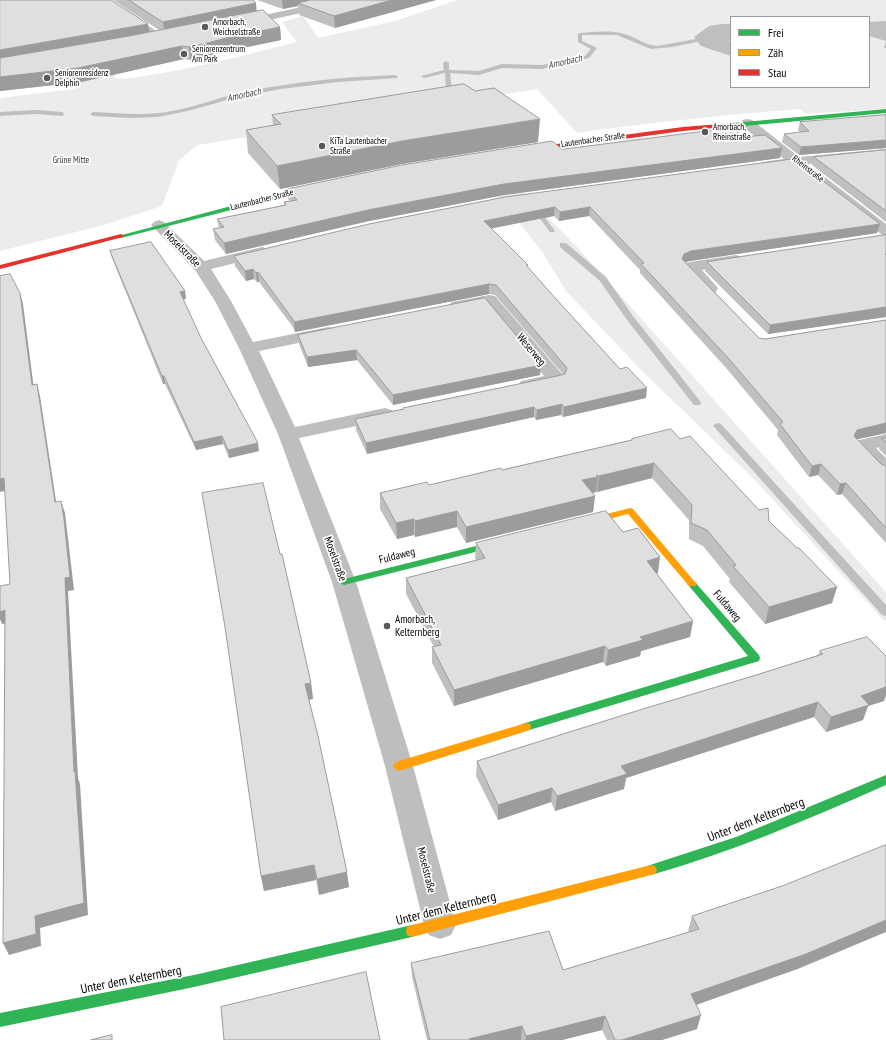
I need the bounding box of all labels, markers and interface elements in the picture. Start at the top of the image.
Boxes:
legend [730,16,870,88]
place label: Amorbach, Weichselstraße [213,17,260,38]
marker: Amorbach, Weichselstraße [200,22,210,32]
text: Frei [768,25,784,40]
place label: Seniorenzentrum Am Park [192,44,245,65]
text: Zäh [768,45,783,60]
marker: Seniorenzentrum Am Park [179,49,189,59]
water label: Amorbach [547,52,583,72]
text: Stau [768,65,786,80]
place label: Seniorenresidenz Delphin [55,68,108,89]
marker: Seniorenresidenz Delphin [42,73,52,83]
water label: Amorbach [226,86,262,104]
place label: Amorbach, Rheinstraße [713,122,751,143]
marker: Amorbach, Rheinstraße [700,127,710,137]
street label: Lautenbacher Straße [560,130,626,150]
place label: KiTa Lautenbacher Straße [330,136,387,157]
marker: KiTa Lautenbacher Straße [317,141,327,151]
street label: Rheinstraße [790,153,826,185]
park label: Grüne Mitte [53,155,89,165]
street label: Lautenbacher Straße [229,187,295,213]
street label: Moselstraße [161,228,203,270]
street label: Weserweg [514,331,548,369]
street label: Moselstraße [321,535,349,583]
street label: Fuldaweg [378,545,416,567]
street label: Fuldaweg [710,588,744,624]
place label: Amorbach, Kelternberg [395,613,440,639]
marker: Amorbach, Kelternberg [382,621,392,631]
street label: Unter dem Kelternberg [705,794,807,846]
street label: Moselstraße [414,846,438,894]
street label: Unter dem Kelternberg [394,889,498,929]
street label: Unter dem Kelternberg [79,963,183,997]

